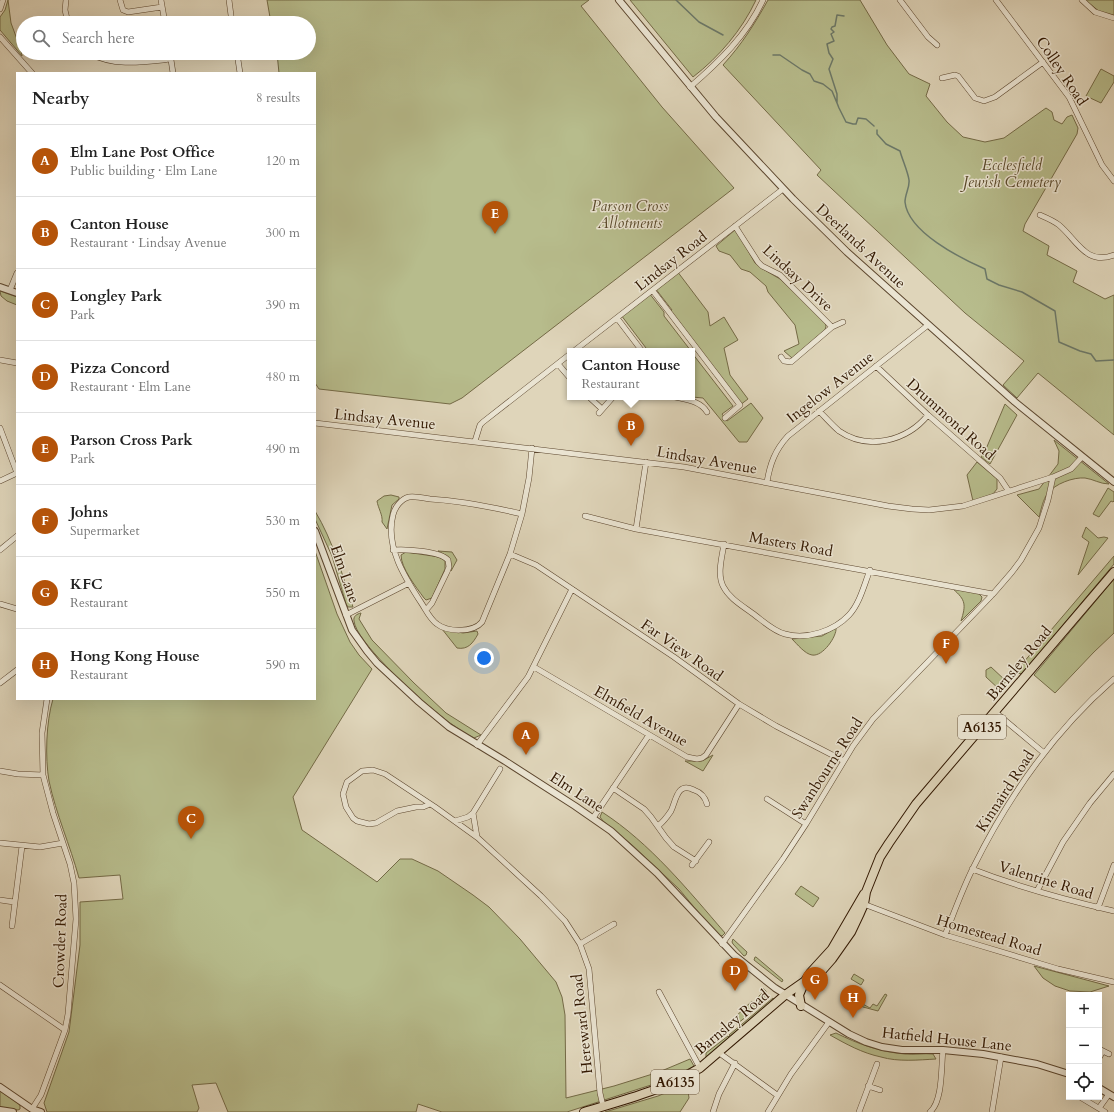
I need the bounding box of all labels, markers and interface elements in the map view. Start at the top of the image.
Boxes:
search box [16,16,316,60]
icon: search [30,27,52,49]
text: Search here [62,28,135,48]
street label: Colley Road [1032,33,1092,109]
text: Nearby [32,87,89,110]
text: 8 results [256,89,300,107]
text: Elm Lane Post Office [70,142,215,162]
text: A [40,152,50,170]
text: 120 m [266,152,300,170]
park label: Ecclesfield Jewish Cemetery [959,155,1062,192]
text: Public building · Elm Lane [70,162,217,180]
park label: Parson Cross Allotments [592,196,668,233]
street label: Deerlands Avenue [812,199,910,293]
pin: E [482,201,508,234]
text: Canton House [70,214,169,234]
text: B [40,224,50,242]
text: 300 m [266,224,300,242]
street label: Lindsay Road [631,227,711,295]
text: Restaurant · Lindsay Avenue [70,234,227,252]
street label: Lindsay Drive [758,240,838,316]
text: Longley Park [70,286,162,306]
text: C [40,296,50,314]
text: 390 m [266,296,300,314]
text: Park [70,306,95,324]
street label: Ingelow Avenue [782,347,878,427]
popup [567,348,695,400]
text: Canton House [582,355,680,375]
text: Pizza Concord [70,358,170,378]
text: D [39,368,51,386]
text: 480 m [266,368,300,386]
street label: Drummond Road [902,374,1000,464]
text: Restaurant [582,375,640,393]
text: Restaurant · Elm Lane [70,378,191,396]
street label: Lindsay Avenue [333,404,437,434]
pin: B [618,413,644,446]
text: Parson Cross Park [70,430,193,450]
text: E [41,440,49,458]
text: 490 m [266,440,300,458]
street label: Lindsay Avenue [655,441,759,479]
text: Park [70,450,95,468]
text: Johns [70,502,108,522]
text: F [41,512,49,530]
text: 530 m [266,512,300,530]
text: Supermarket [70,522,140,540]
street label: Masters Road [748,527,834,561]
street label: Elm Lane [326,542,364,606]
text: KFC [70,574,103,594]
text: G [40,584,50,602]
text: 550 m [266,584,300,602]
text: Restaurant [70,594,128,612]
street label: Far View Road [637,614,727,686]
street label: Barnsley Road [982,622,1056,704]
pin: F [933,631,959,664]
text: Hong Kong House [70,646,200,666]
your location [474,648,494,668]
text: H [39,656,51,674]
text: 590 m [266,656,300,674]
text: Restaurant [70,666,128,684]
street label: Elmfield Avenue [590,681,692,751]
street label: Swanbourne Road [787,714,867,822]
road number: A6135 [958,715,1006,739]
pin: A [513,722,539,755]
street label: Kinnaird Road [971,746,1039,836]
street label: Elm Lane [546,767,608,817]
pin: C [178,806,204,839]
street label: Valentine Road [996,856,1096,904]
street label: Crowder Road [48,893,72,988]
street label: Homestead Road [934,910,1044,960]
pin: D [722,958,748,991]
pin: G [802,967,828,1000]
street label: Hereward Road [567,973,597,1075]
street label: Barnsley Road [691,985,773,1059]
pin: H [840,985,866,1018]
map controls [1066,992,1102,1100]
button: + [1066,992,1102,1028]
street label: Hatfield House Lane [881,1022,1013,1056]
button: − [1066,1028,1102,1064]
button: locate [1066,1064,1102,1100]
road number: A6135 [651,1070,699,1094]

